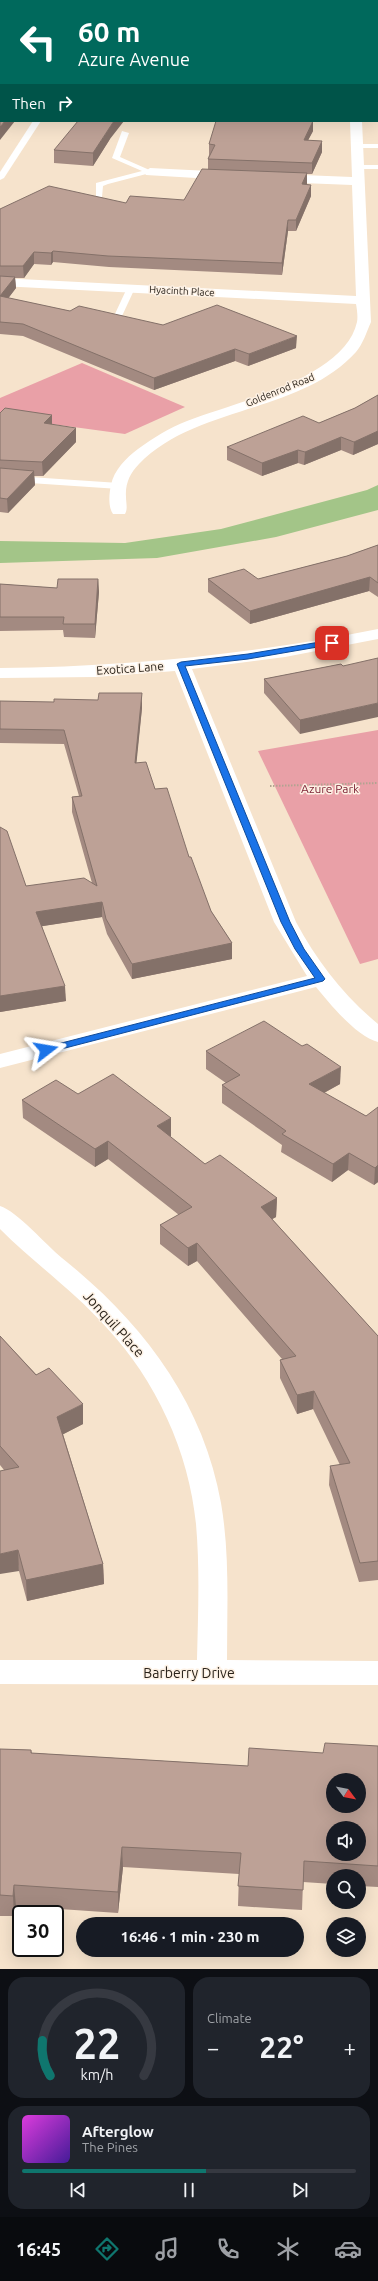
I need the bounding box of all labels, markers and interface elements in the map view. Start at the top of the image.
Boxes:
icon: left [12,16,64,68]
text: 60 m [78,16,140,47]
text: Azure Avenue [78,49,190,69]
icon: right [54,92,76,114]
text: Then [12,95,46,112]
street label: Hyacinth Place [149,284,215,298]
street label: Goldenrod Road [244,371,316,409]
pin [315,626,349,660]
icon: arrive [321,632,343,654]
street label: Exotica Lane [96,659,164,677]
park label: Azure Park [301,782,359,795]
position arrow [25,1029,67,1071]
street label: Jonquil Place [80,1288,148,1360]
street label: Barberry Drive [143,1665,235,1681]
north arrow [326,1773,366,1813]
map controls [326,1773,366,1957]
button: sound [326,1821,366,1861]
button: search [326,1869,366,1909]
speed limit sign: 30 [12,1905,64,1957]
button: layers [326,1917,366,1957]
text: 16:46 · 1 min · 230 m [121,1928,259,1945]
text: Climate [207,2011,252,2025]
text: 22 [73,2019,120,2066]
text: 22° [259,2030,304,2064]
text: − [207,2035,219,2060]
text: + [344,2035,356,2060]
text: km/h [80,2066,113,2082]
text: Afterglow [82,2123,154,2140]
text: The Pines [82,2140,138,2154]
icon: previous [67,2179,89,2201]
icon: pause [178,2179,200,2201]
icon: next [289,2179,311,2201]
icon: directions [93,2235,121,2263]
icon: music [153,2235,181,2263]
icon: phone [214,2235,242,2263]
icon: climate [274,2235,302,2263]
icon: car [334,2235,362,2263]
text: 16:45 [16,2239,61,2259]

